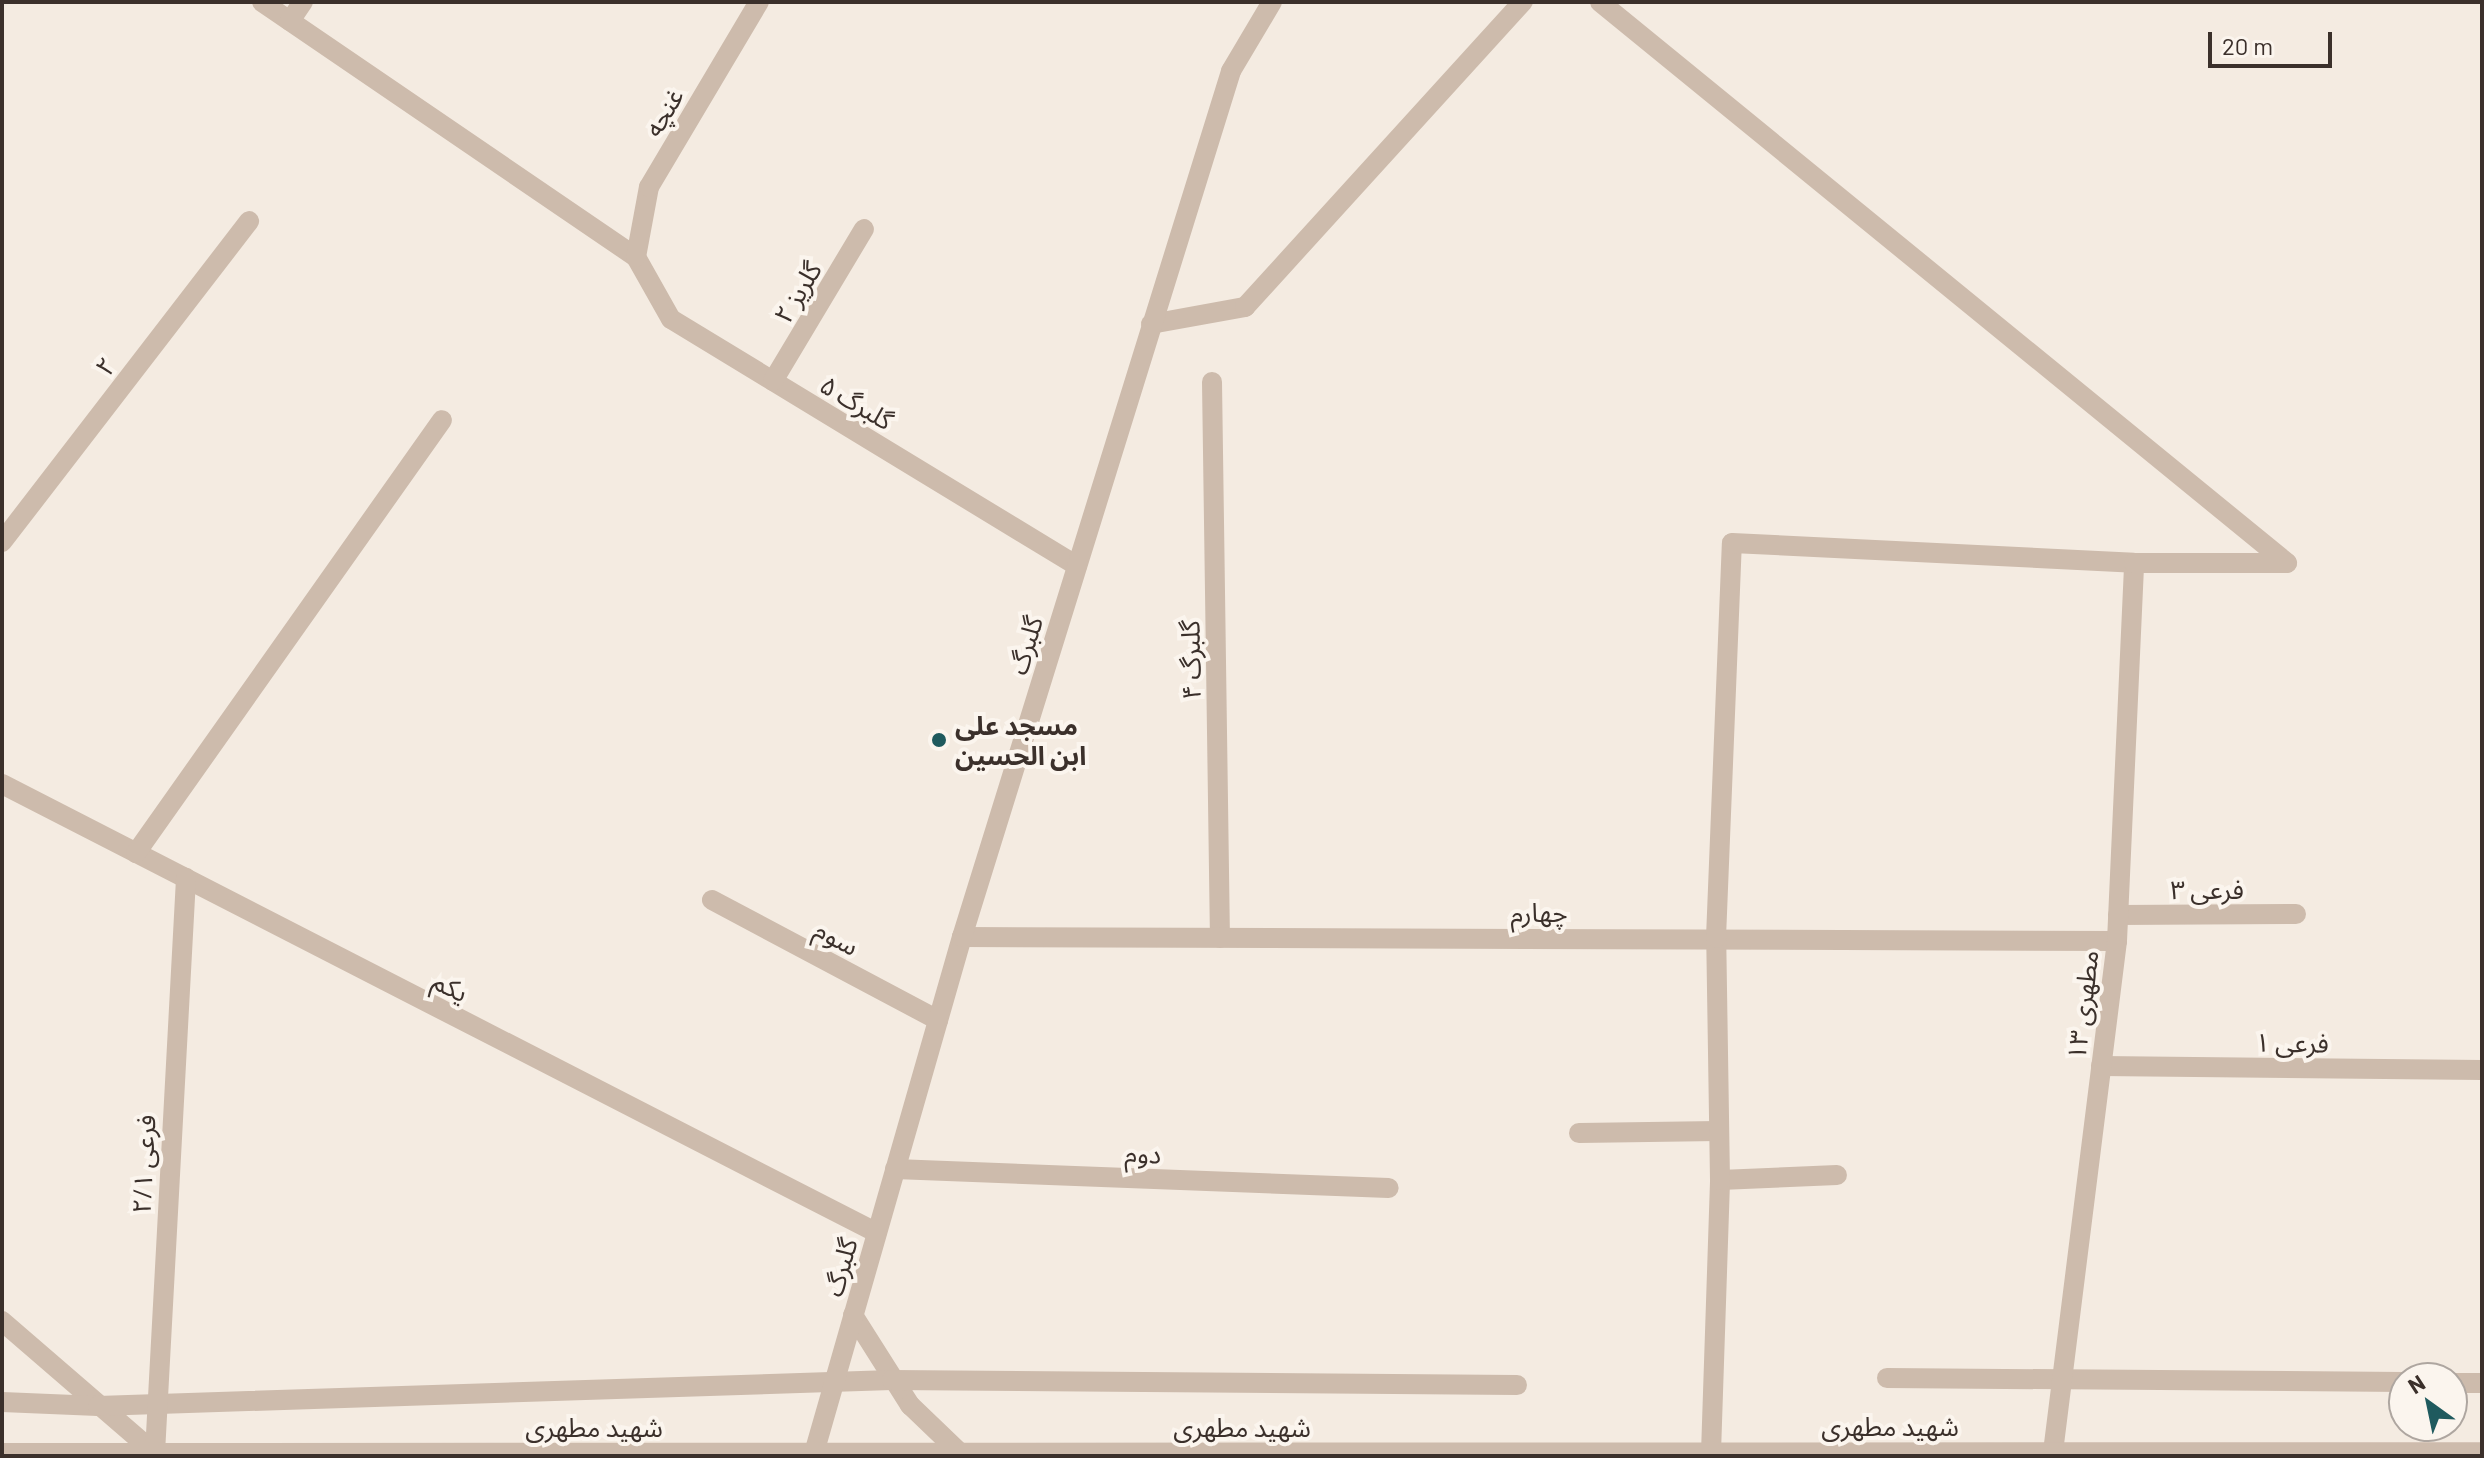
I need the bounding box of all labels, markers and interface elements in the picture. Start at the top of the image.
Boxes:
scale bar [2212,16,2336,66]
text: 20 m [2222,31,2273,60]
street label: غنچه [636,82,690,142]
street label: گلریز ۲ [767,256,827,328]
street label: ۲ [88,351,122,381]
street label: گلبرگ ۵ [815,368,899,436]
street label: گلبرگ [1001,612,1049,678]
street label: گلبرگ ۴ [1174,620,1206,700]
place label: مسجد علی ابن الحسین [955,709,1086,770]
marker: مسجد علی ابن الحسین [930,731,948,749]
street label: فرعی ۳ [2170,873,2244,905]
street label: چهارم [1510,896,1568,928]
street label: سوم [810,913,864,961]
street label: مطهری ۱۳ [2060,948,2104,1062]
street label: یکم [428,964,474,1008]
street label: فرعی ۱ [2255,1026,2329,1058]
street label: فرعی ۲/۱ [125,1114,161,1214]
street label: دوم [1124,1137,1162,1169]
street label: گلبرگ [817,1234,863,1300]
north arrow [2388,1362,2468,1442]
text: N [2403,1369,2429,1398]
street label: شهید مطهری [1821,1410,1959,1442]
street label: شهید مطهری [525,1411,663,1443]
street label: شهید مطهری [1173,1411,1311,1443]

